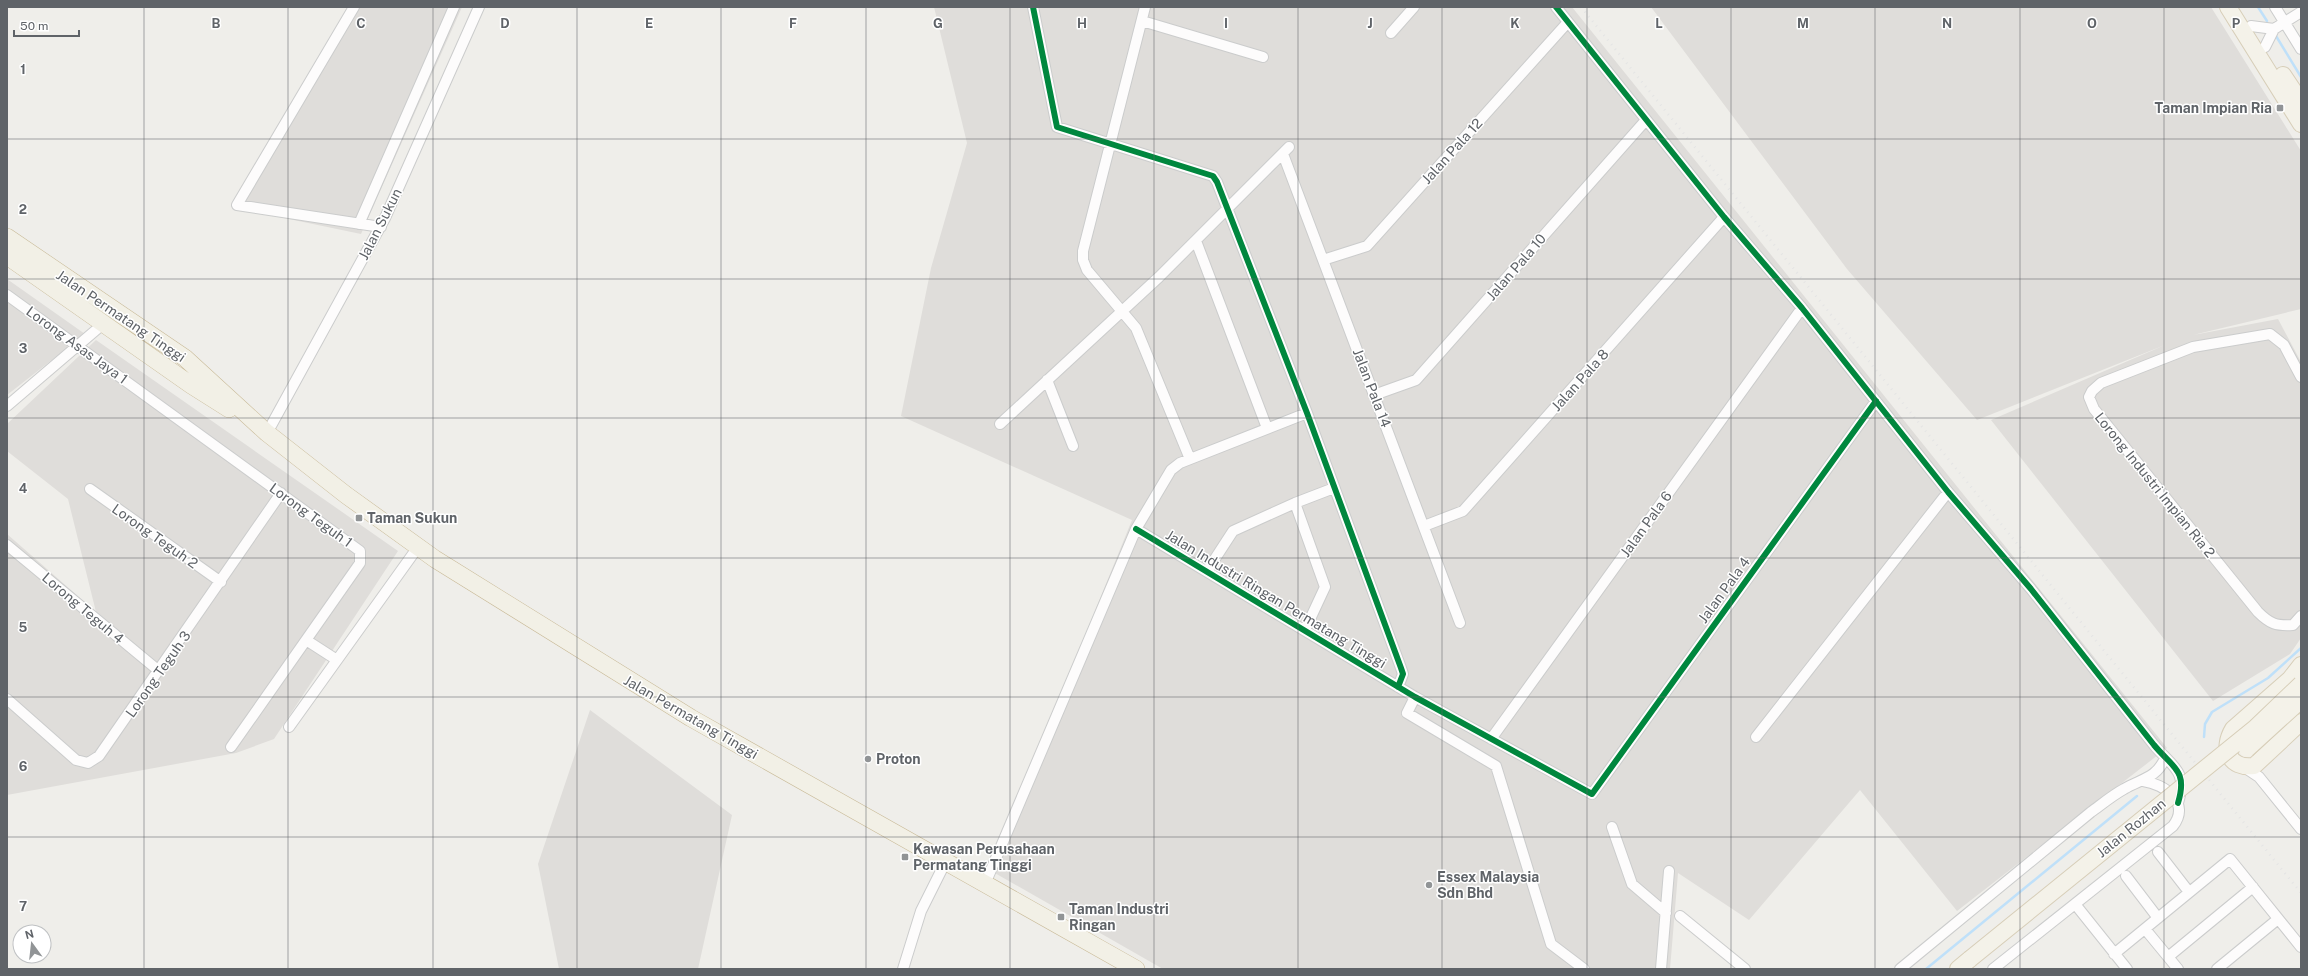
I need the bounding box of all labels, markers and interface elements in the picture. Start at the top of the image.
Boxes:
scale bar [14,12,79,38]
text: B [212,16,221,31]
text: C [356,16,366,31]
text: D [500,16,510,31]
text: E [645,16,653,31]
text: F [789,16,797,31]
text: G [933,16,943,31]
text: H [1077,16,1087,31]
text: I [1224,16,1228,31]
text: J [1367,16,1373,31]
text: K [1510,16,1520,31]
text: L [1655,16,1663,31]
text: M [1797,16,1809,31]
text: N [1942,16,1952,31]
text: O [2087,16,2097,31]
text: P [2232,16,2241,31]
text: 50 m [20,19,48,33]
text: 1 [20,62,26,77]
place label: Taman Impian Ria [2155,100,2272,116]
marker: Taman Impian Ria [2275,103,2285,113]
street label: Jalan Pala 12 [1418,115,1486,187]
street label: Jalan Sukun [355,186,405,262]
text: 2 [19,202,27,217]
street label: Jalan Pala 10 [1483,231,1549,303]
street label: Jalan Permatang Tinggi [53,267,189,365]
street label: Lorong Asas Jaya 1 [23,303,131,387]
text: 3 [19,341,28,356]
street label: Jalan Pala 14 [1350,346,1394,430]
street label: Jalan Pala 8 [1548,346,1612,414]
street label: Lorong Industri Impian Ria 2 [2092,409,2218,561]
street label: Lorong Teguh 1 [267,480,355,550]
text: 4 [19,481,28,496]
street label: Jalan Pala 6 [1617,488,1675,560]
street label: Lorong Teguh 2 [109,500,201,572]
place label: Taman Sukun [367,510,457,526]
marker: Taman Sukun [354,513,364,523]
street label: Jalan Industri Ringan Permatang Tinggi [1163,527,1389,671]
street label: Jalan Pala 4 [1695,554,1753,626]
street label: Lorong Teguh 4 [39,569,127,647]
text: 5 [19,620,28,635]
street label: Lorong Teguh 3 [122,628,194,720]
street label: Jalan Permatang Tinggi [621,672,761,762]
place label: Proton [876,751,921,767]
marker: Proton [863,754,873,764]
text: 6 [19,759,28,774]
street label: Jalan Rozhan [2093,795,2169,861]
place label: Kawasan Perusahaan Permatang Tinggi [913,841,1055,873]
marker: Kawasan Perusahaan Permatang Tinggi [900,852,910,862]
place label: Essex Malaysia Sdn Bhd [1437,869,1539,901]
marker: Essex Malaysia Sdn Bhd [1424,880,1434,890]
text: 7 [19,899,27,914]
place label: Taman Industri Ringan [1069,901,1169,933]
marker: Taman Industri Ringan [1056,912,1066,922]
north arrow [12,924,52,964]
text: N [24,927,35,941]

